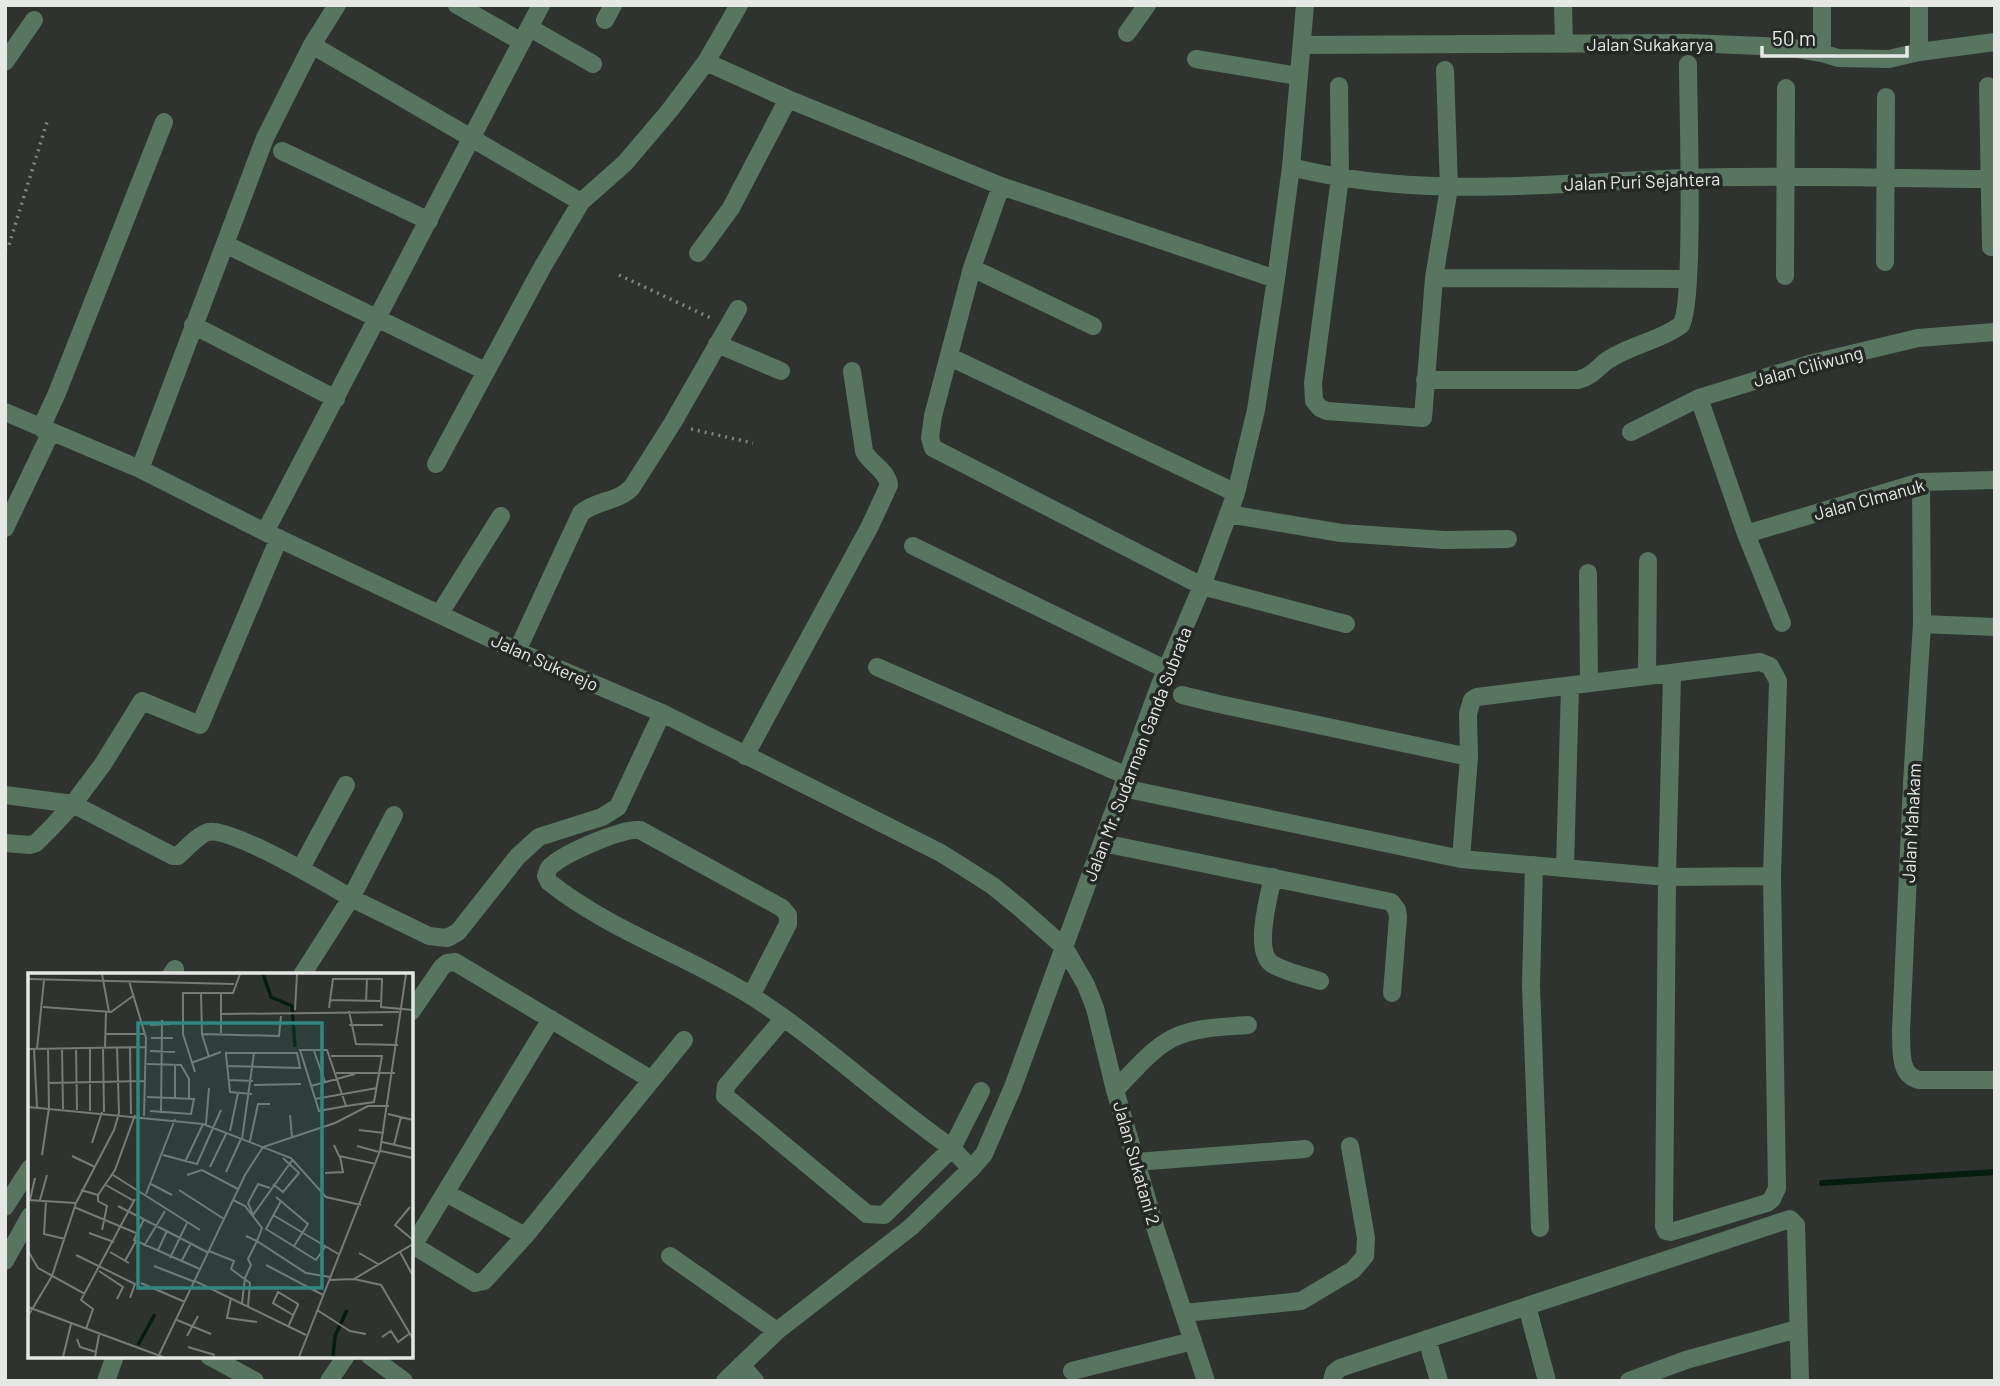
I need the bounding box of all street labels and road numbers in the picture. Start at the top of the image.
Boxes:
street label: Jalan Sukakarya [1587,33,1713,55]
street label: Jalan Puri Sejahtera [1564,167,1720,195]
street label: Jalan Ciliwung [1751,341,1865,391]
street label: Jalan CImanuk [1811,474,1927,524]
street label: Jalan Mr. Sudarman Ganda Subrata [1078,624,1196,884]
street label: Jalan Sukerejo [488,629,602,695]
street label: Jalan Mahakam [1897,762,1925,884]
street label: Jalan Sukatani 2 [1109,1099,1165,1227]

